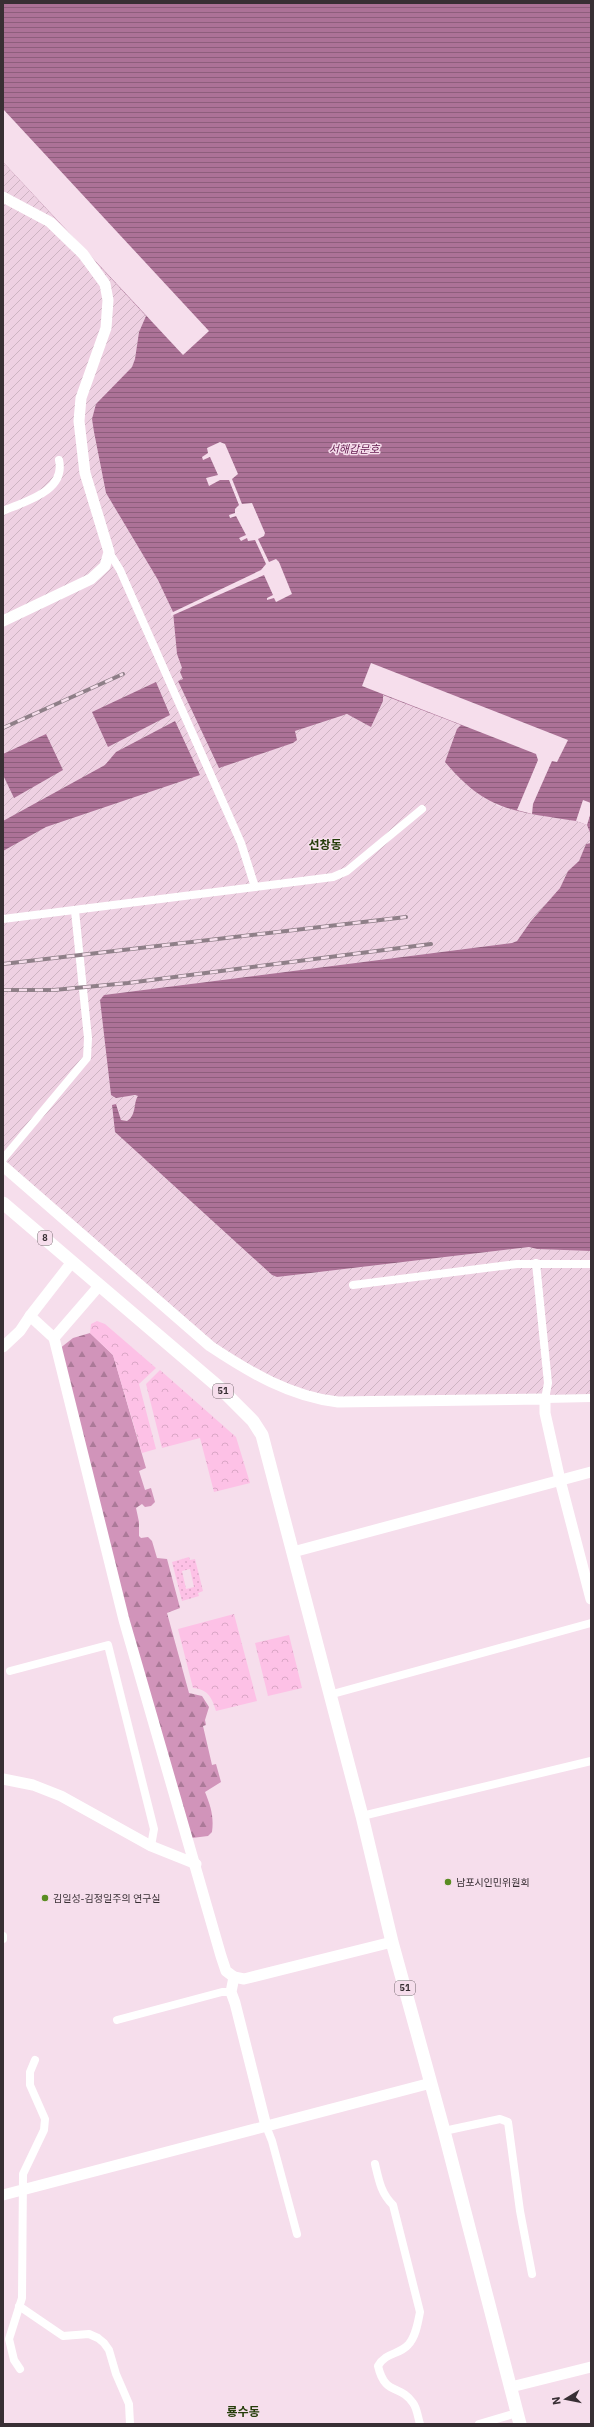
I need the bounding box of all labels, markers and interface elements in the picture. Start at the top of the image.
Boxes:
water label: 서해갑문호 [329,442,380,456]
district label: 선창동 [308,837,342,852]
road number: 8 [38,1231,52,1245]
road number: 51 [213,1384,233,1398]
place label: 남포시인민위원회 [456,1876,530,1889]
marker: 남포시인민위원회 [443,1877,453,1887]
place label: 김일성-김정일주의 연구실 [53,1892,161,1905]
marker: 김일성-김정일주의 연구실 [40,1893,50,1903]
road number: 51 [395,1981,415,1995]
north arrow [546,2379,586,2419]
text: N [549,2396,564,2406]
district label: 룡수동 [226,2404,260,2419]

